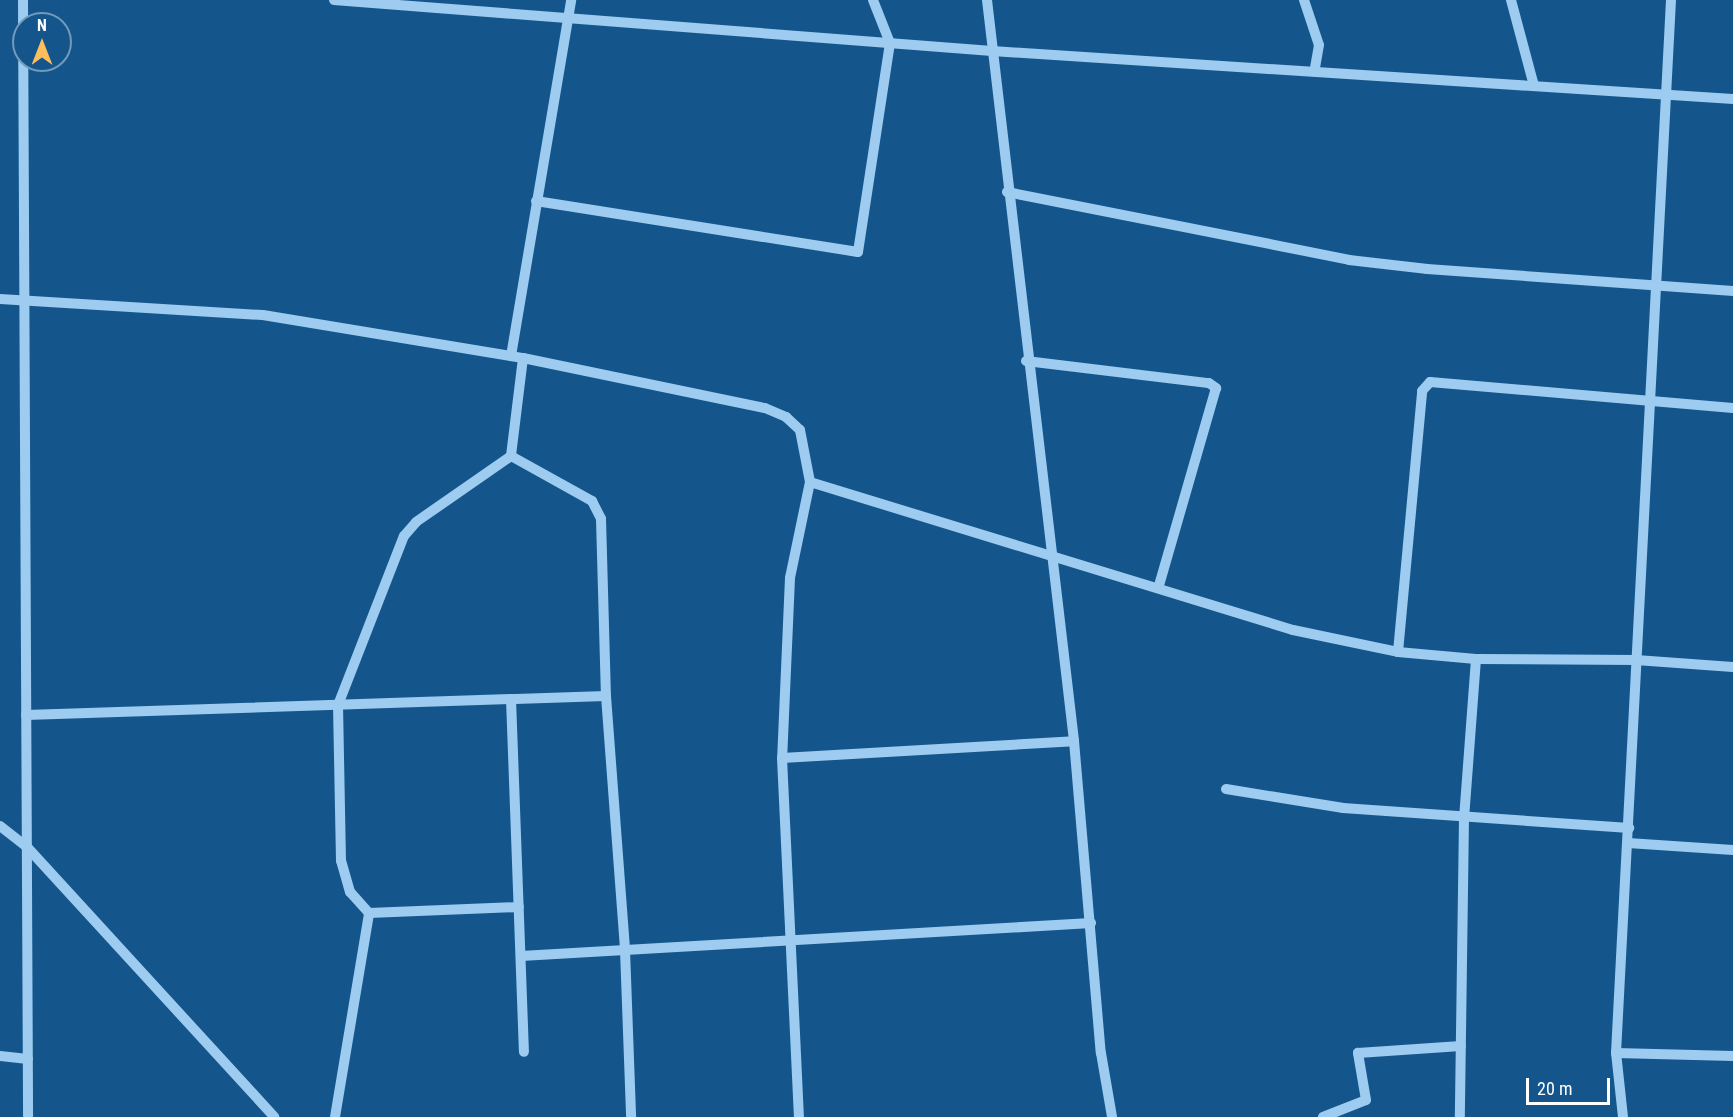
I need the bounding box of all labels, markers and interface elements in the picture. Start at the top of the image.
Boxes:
north arrow [12,12,72,72]
text: N [37,16,47,35]
scale bar [1529,1066,1613,1104]
text: 20 m [1537,1078,1572,1099]

